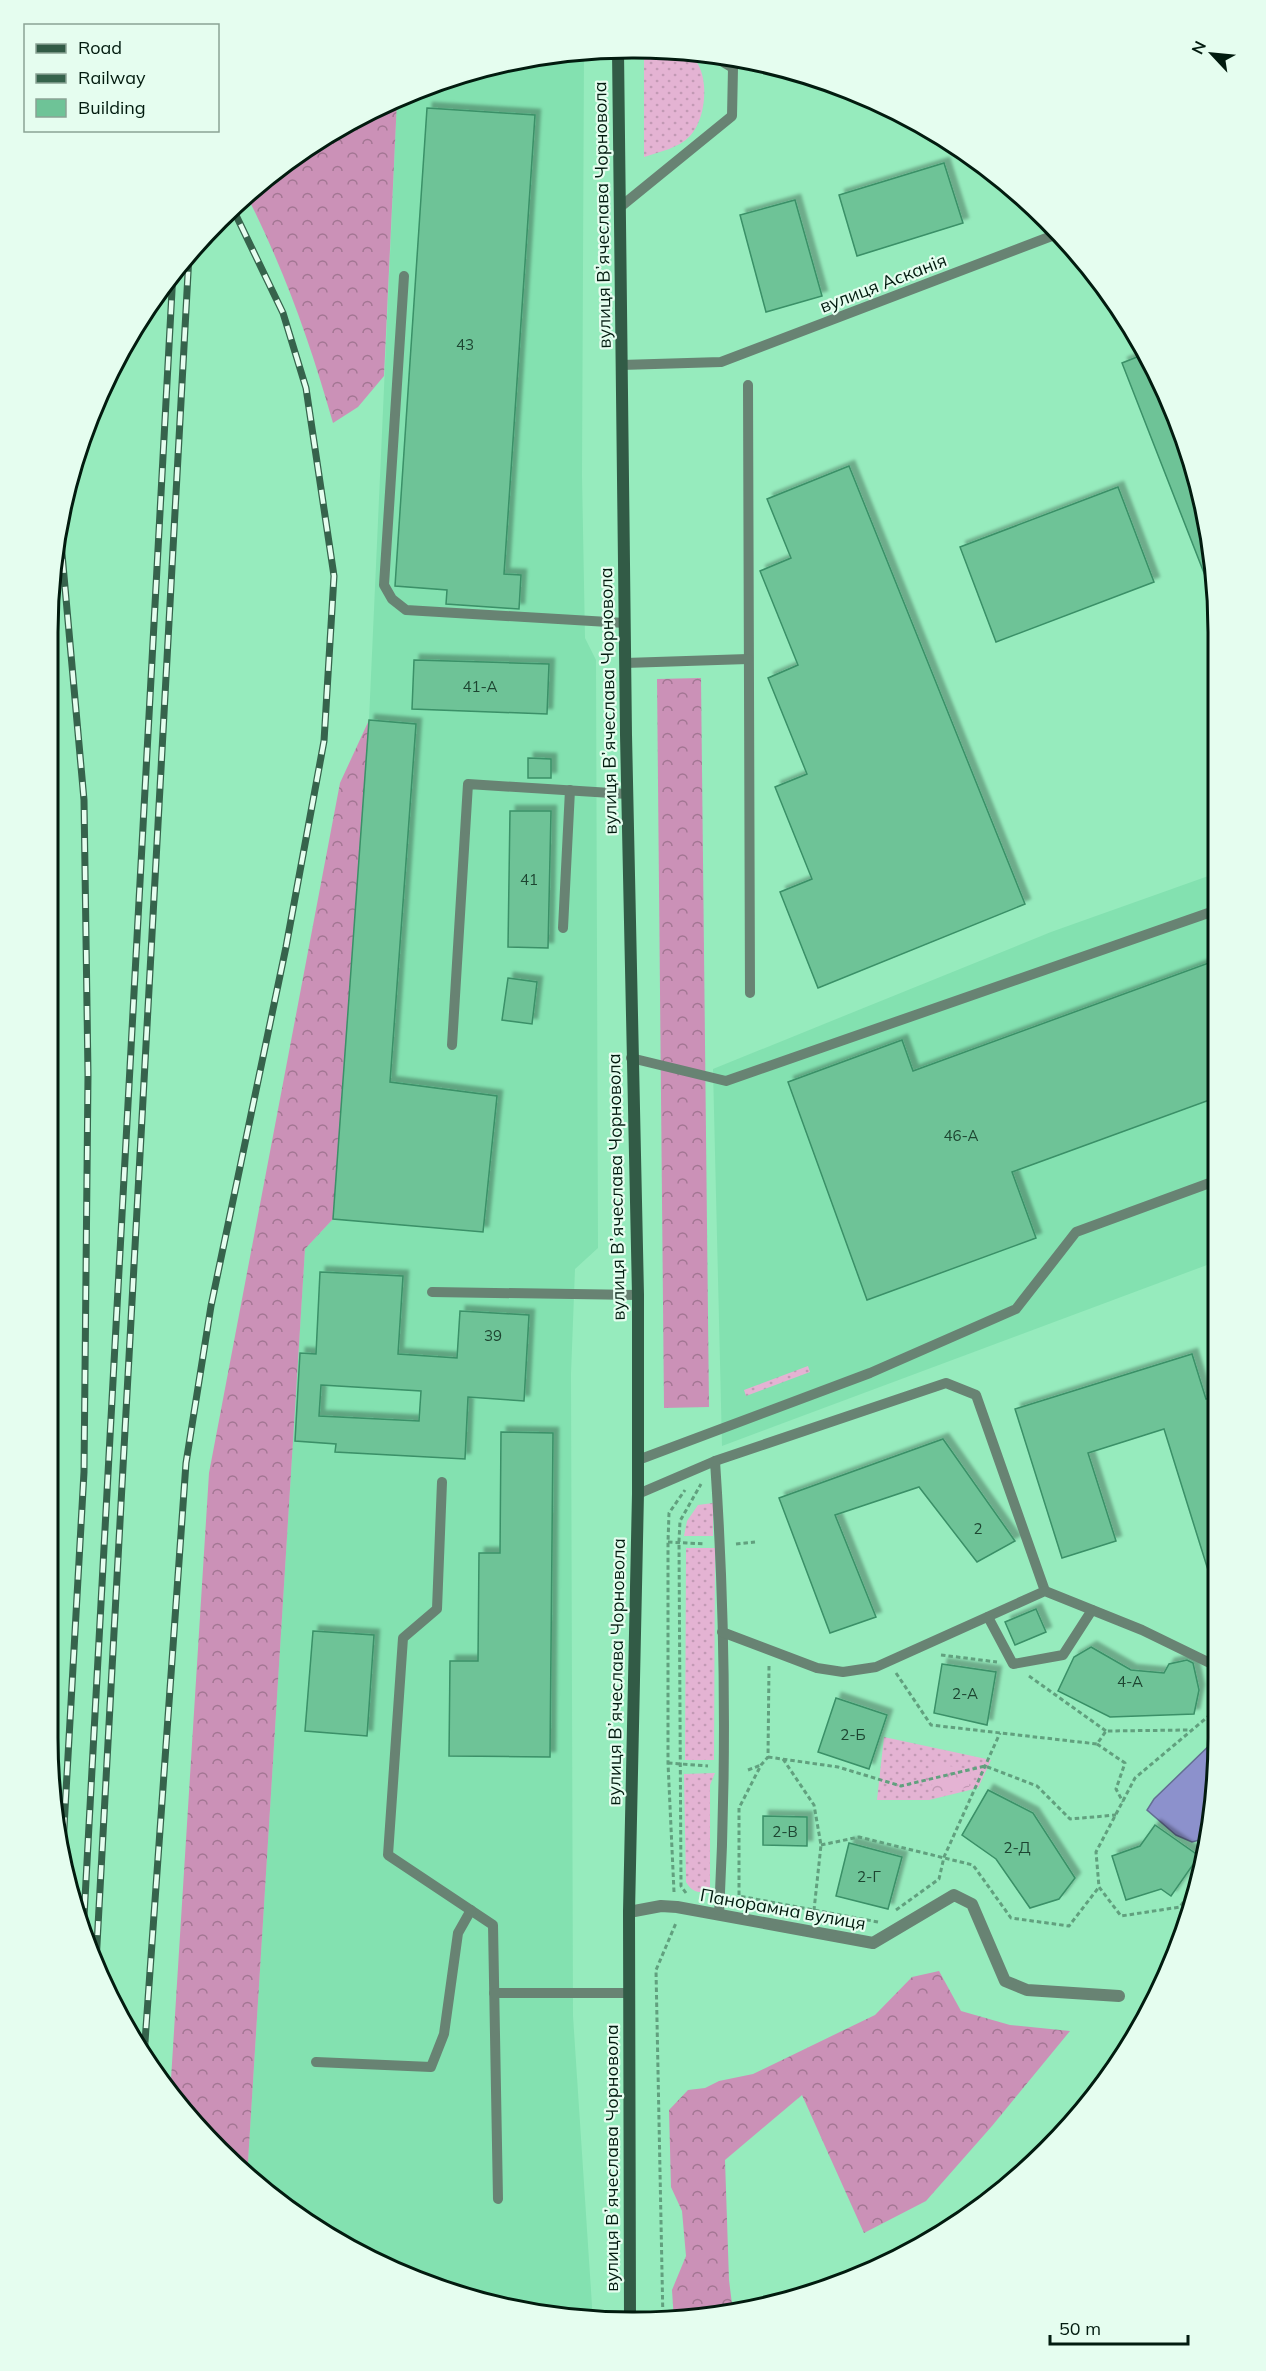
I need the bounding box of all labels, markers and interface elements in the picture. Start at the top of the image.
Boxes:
legend [24,24,219,132]
north arrow [1182,24,1242,84]
text: Road [78,36,122,59]
text: N [1187,38,1210,57]
text: Railway [78,66,146,89]
street label: вулиця Вʼячеслава Чорновола [588,81,616,349]
text: Building [78,96,146,119]
street label: вулиця Асканія [816,248,950,318]
house number: 43 [456,335,474,354]
street label: вулиця Вʼячеслава Чорновола [594,567,622,835]
house number: 41-А [462,677,498,696]
house number: 41 [520,870,538,889]
street label: вулиця Вʼячеслава Чорновола [602,1053,630,1321]
house number: 46-А [943,1126,979,1145]
house number: 39 [484,1326,502,1345]
house number: 2 [973,1519,983,1538]
street label: вулиця Вʼячеслава Чорновола [602,1538,630,1806]
house number: 4-А [1117,1672,1143,1691]
house number: 2-А [952,1684,978,1703]
house number: 2-Б [840,1725,866,1744]
house number: 2-В [772,1822,798,1841]
house number: 2-Д [1003,1838,1031,1857]
house number: 2-Г [857,1867,882,1886]
street label: Панорамна вулиця [698,1883,868,1935]
street label: вулиця Вʼячеслава Чорновола [600,2024,623,2292]
scale bar [1050,2308,1188,2346]
text: 50 m [1059,2317,1101,2340]

